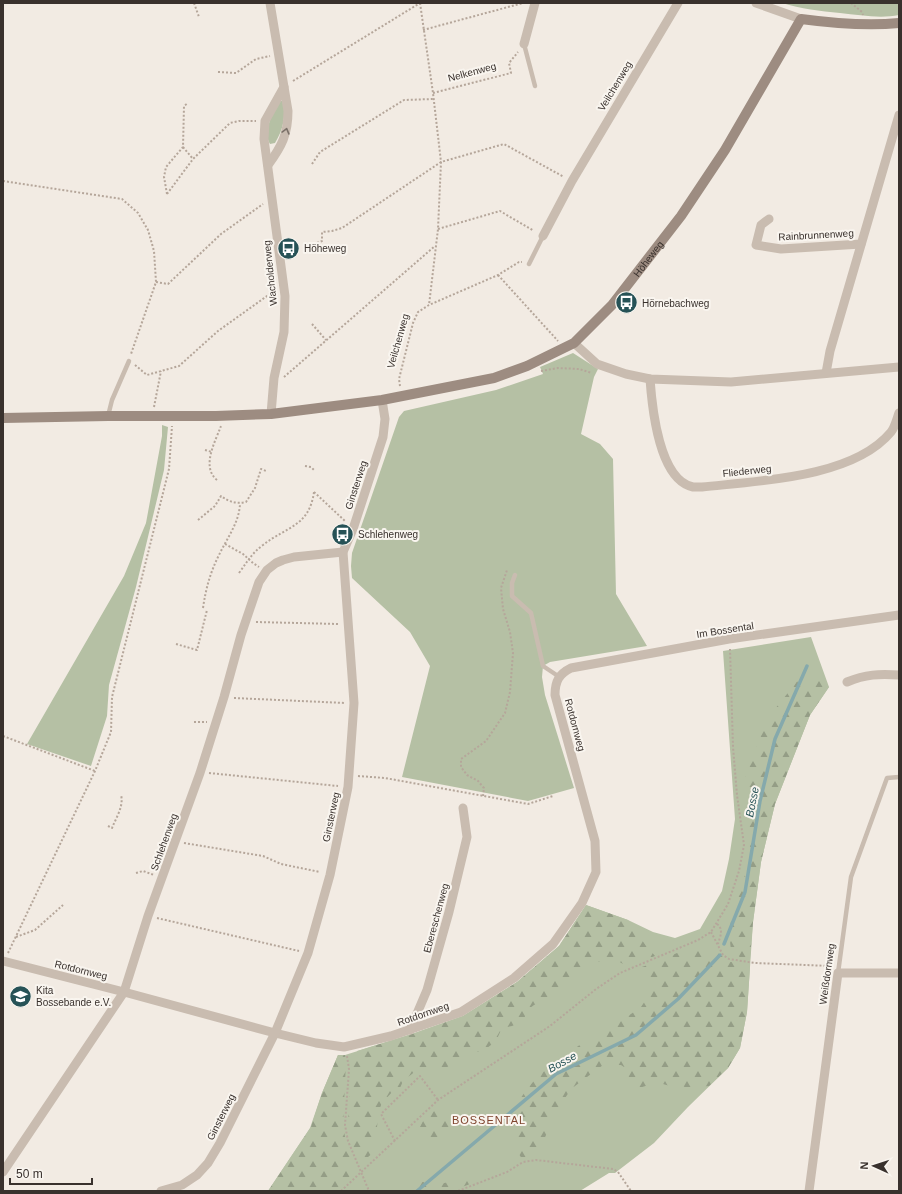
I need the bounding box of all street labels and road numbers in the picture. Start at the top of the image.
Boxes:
street label: Veilchenweg [596,59,634,113]
street label: Nelkenweg [447,60,497,84]
street label: Rainbrunnenweg [778,228,854,242]
street label: Höheweg [631,238,665,279]
street label: Wacholderweg [261,240,279,306]
street label: Veilchenweg [385,312,411,370]
street label: Ginsterweg [343,459,369,511]
street label: Fliederweg [722,463,772,479]
street label: Im Bossental [696,620,754,640]
street label: Rotdornweg [563,698,587,752]
street label: Ginsterweg [320,791,342,843]
street label: Schlehenweg [149,812,179,872]
street label: Ebereschenweg [421,882,451,954]
street label: Weißdornweg [817,943,837,1005]
street label: Rotdornweg [54,958,108,982]
street label: Rotdornweg [396,1000,450,1028]
street label: Ginsterweg [205,1092,237,1142]

